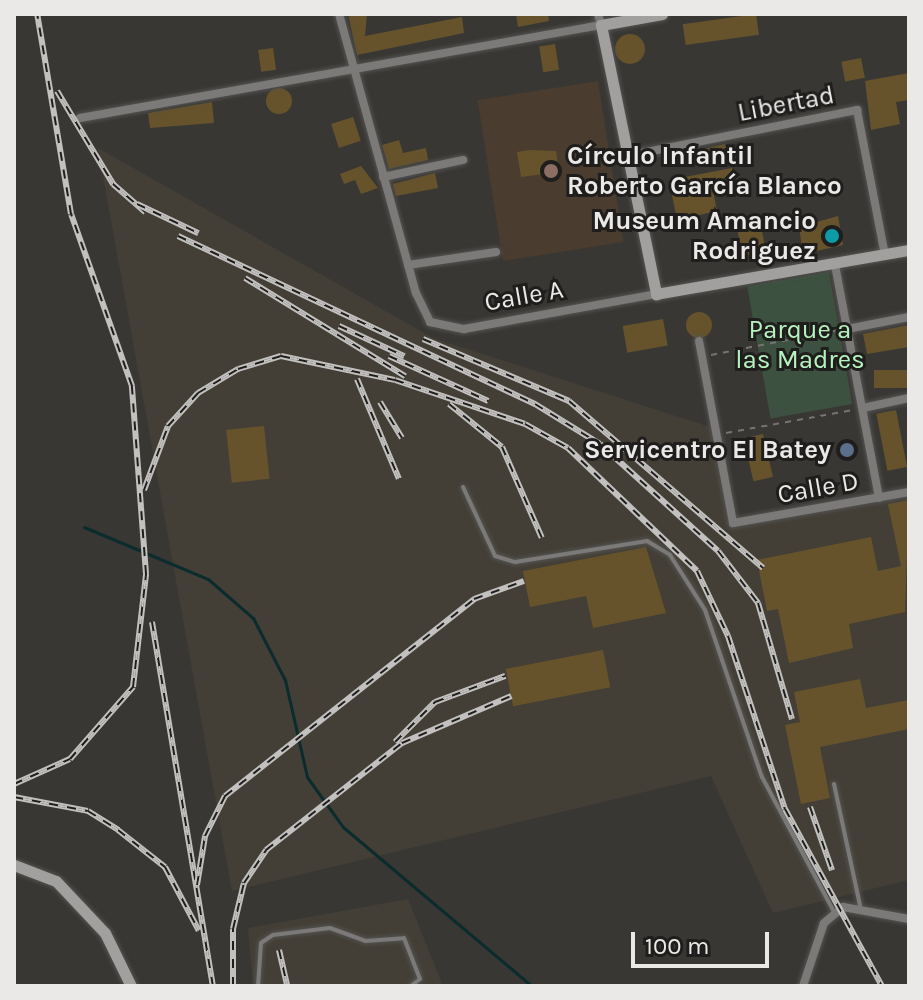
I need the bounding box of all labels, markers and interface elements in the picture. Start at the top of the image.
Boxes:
street label: Libertad [735,79,837,129]
place label: Círculo Infantil Roberto García Blanco [567,140,842,202]
marker: Círculo Infantil Roberto García Blanco [542,162,560,180]
place label: Museum Amancio Rodriguez [593,205,816,266]
marker: Museum Amancio Rodriguez [823,227,841,245]
street label: Calle A [482,274,566,318]
park label: Parque a las Madres [735,314,865,376]
place label: Servicentro El Batey [584,434,831,466]
marker: Servicentro El Batey [838,441,856,459]
street label: Calle D [775,466,861,510]
scale bar [635,916,773,966]
text: 100 m [645,932,710,960]

